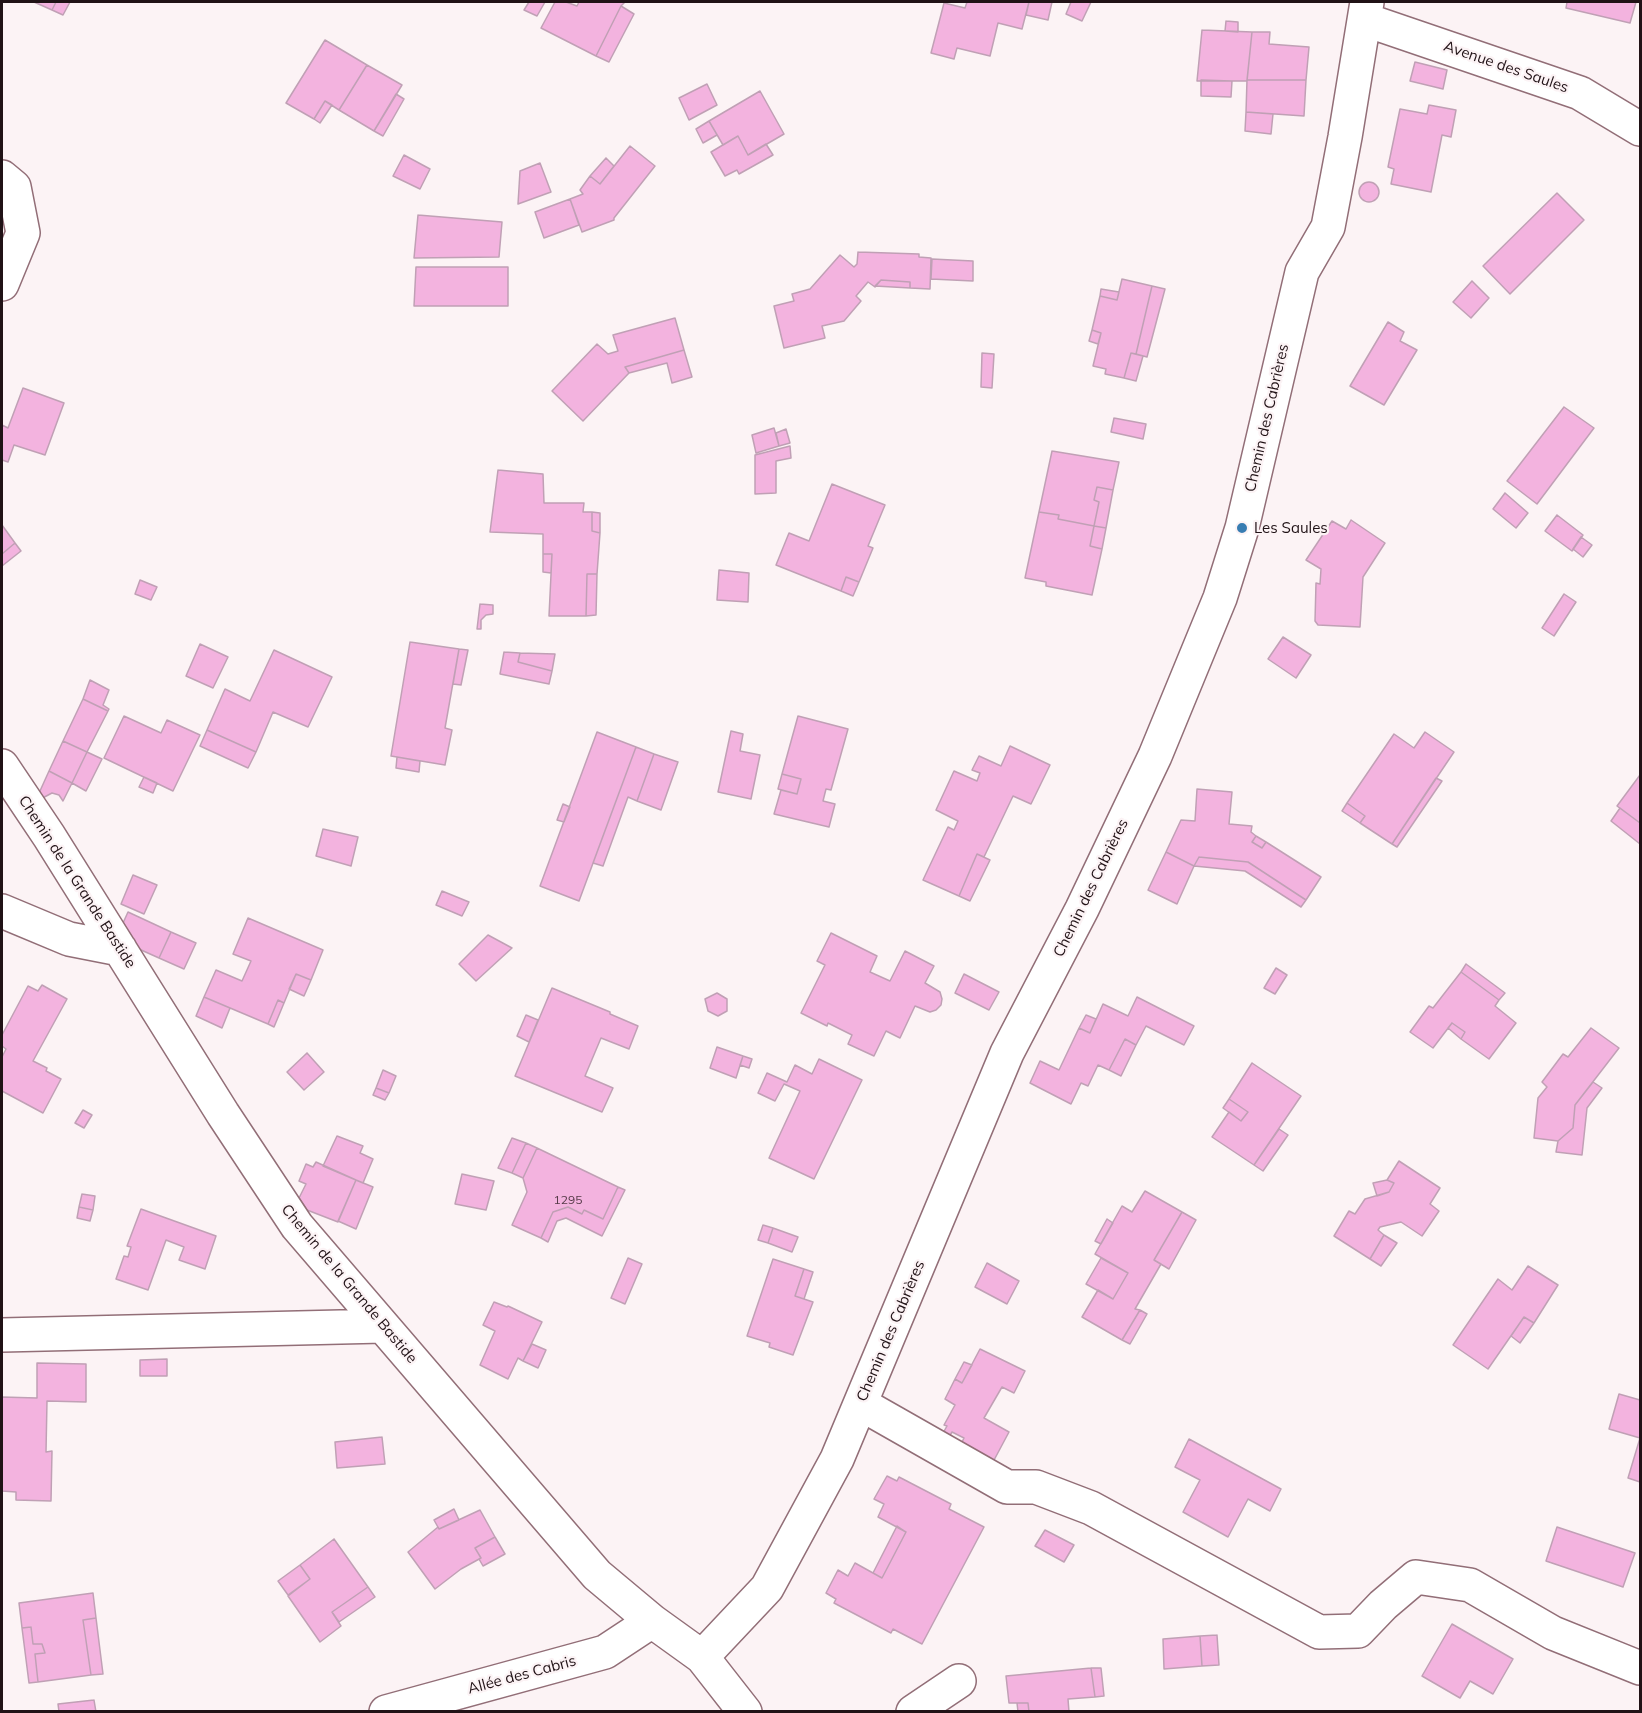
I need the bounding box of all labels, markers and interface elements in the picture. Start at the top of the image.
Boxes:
street label: Avenue des Saules [1441,37,1571,97]
street label: Chemin des Cabrières [1241,342,1293,494]
place label: Les Saules [1254,519,1328,537]
marker: Les Saules [1235,521,1249,535]
street label: Chemin de la Grande Bastide [14,792,140,972]
street label: Chemin des Cabrières [1050,816,1132,960]
house number: 1295 [554,1193,582,1207]
street label: Chemin de la Grande Bastide [277,1201,421,1367]
street label: Chemin des Cabrières [853,1258,929,1404]
street label: Allée des Cabris [466,1652,578,1698]

